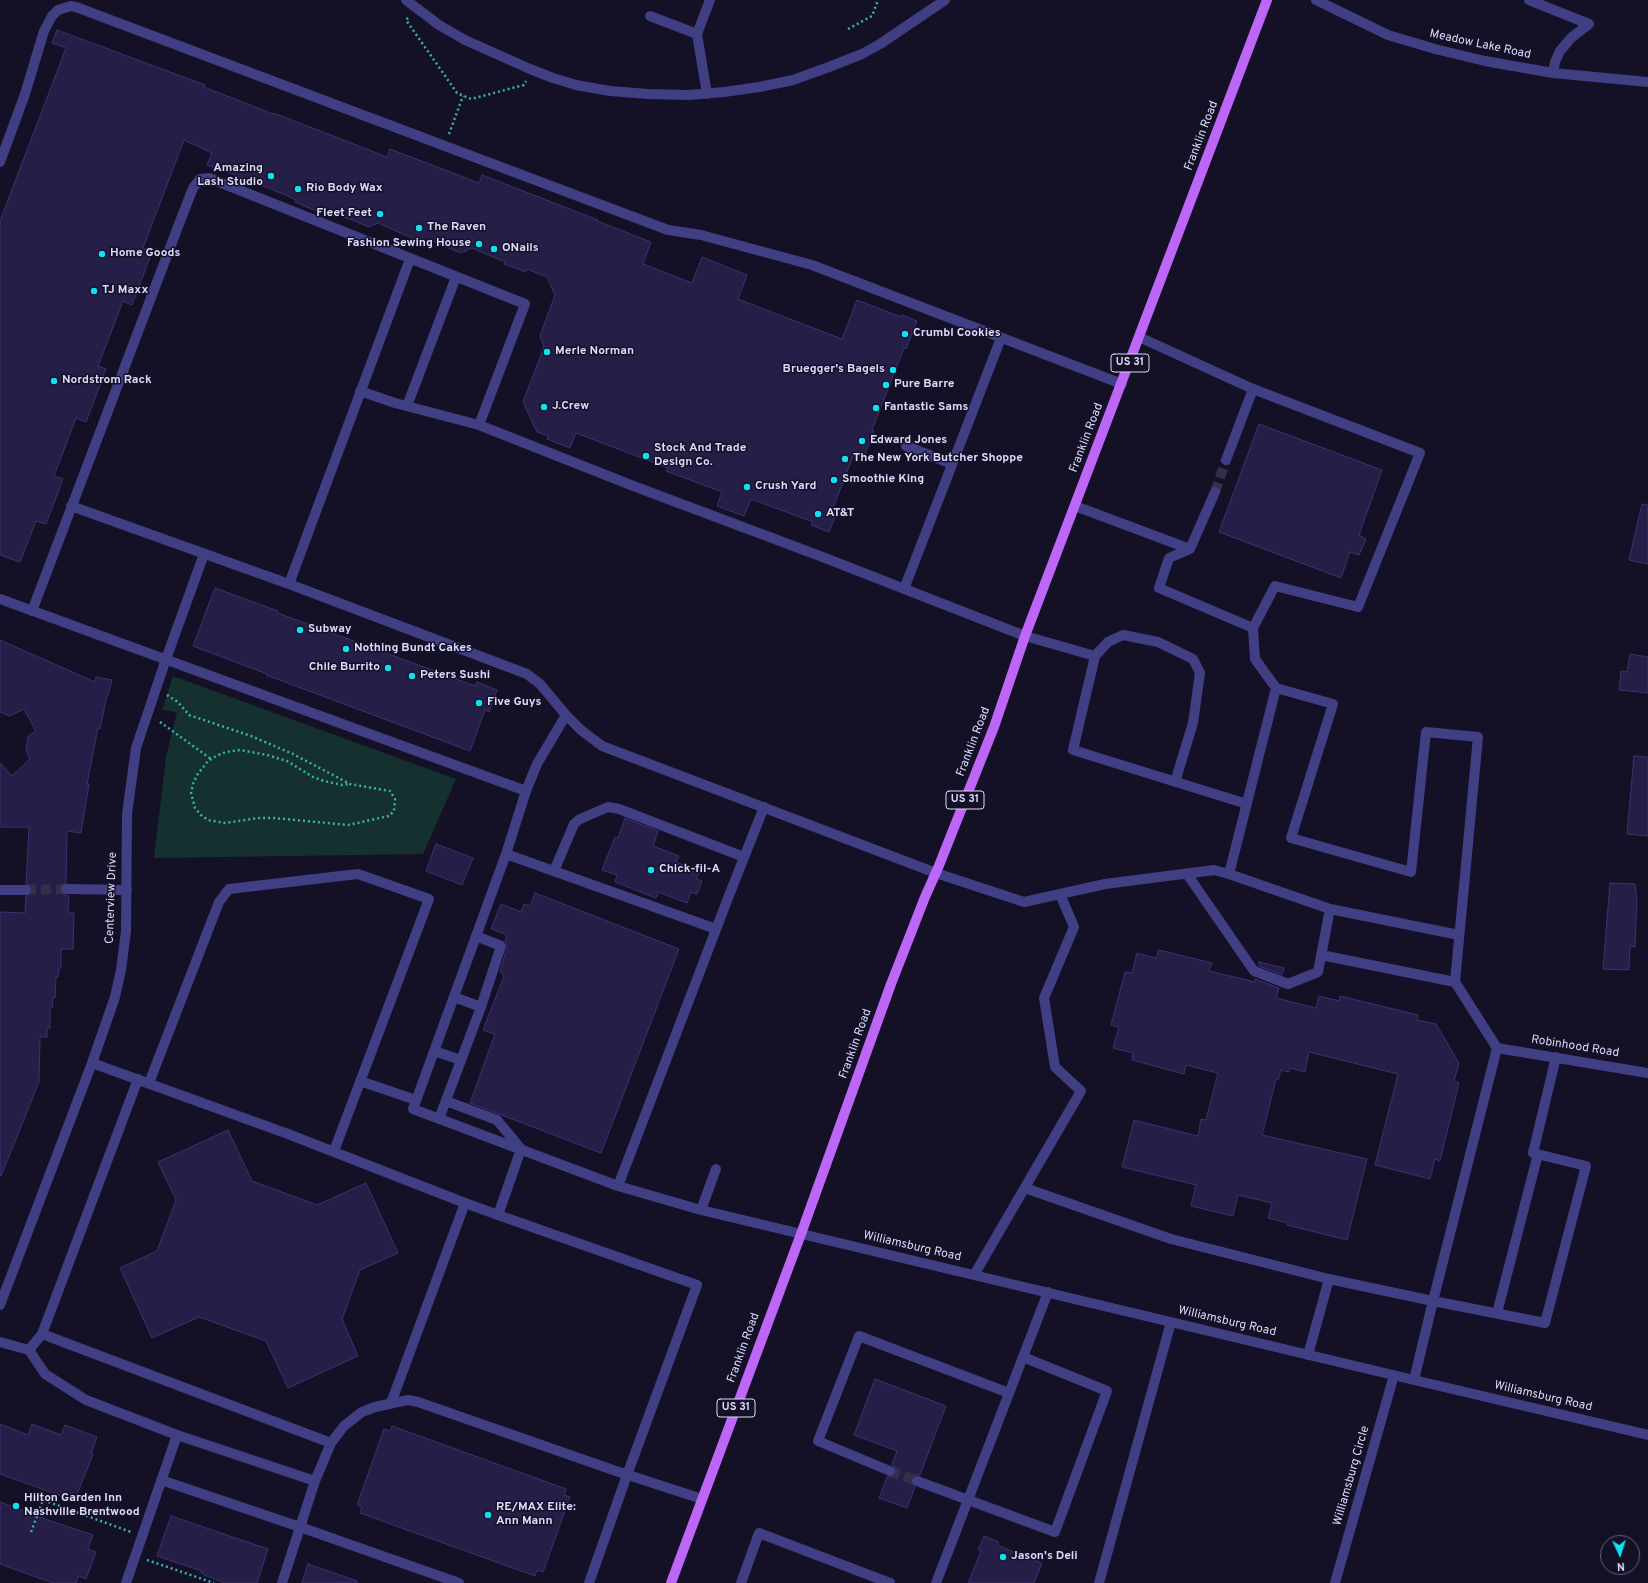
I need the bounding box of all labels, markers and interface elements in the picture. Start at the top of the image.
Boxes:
street label: Meadow Lake Road [1428,27,1532,63]
street label: Franklin Road [1182,99,1222,173]
place label: Amazing Lash Studio [197,162,263,190]
marker: Amazing Lash Studio [266,171,276,181]
place label: Rio Body Wax [306,182,383,196]
marker: Rio Body Wax [293,184,303,194]
place label: Fleet Feet [316,207,372,221]
marker: Fleet Feet [375,209,385,219]
place label: The Raven [427,221,486,235]
marker: The Raven [414,223,424,233]
place label: Fashion Sewing House [347,237,471,251]
marker: Fashion Sewing House [474,239,484,249]
place label: ONails [502,242,539,256]
marker: ONails [489,244,499,254]
place label: Home Goods [110,247,180,261]
marker: Home Goods [97,249,107,259]
place label: TJ Maxx [102,284,148,298]
marker: TJ Maxx [89,286,99,296]
place label: Crumbl Cookies [913,327,1001,341]
marker: Crumbl Cookies [900,329,910,339]
place label: Merle Norman [555,345,634,359]
marker: Merle Norman [542,347,552,357]
road number: US 31 [1111,354,1149,372]
place label: Bruegger's Bagels [783,363,885,377]
marker: Bruegger's Bagels [888,365,898,375]
place label: Nordstrom Rack [62,374,152,388]
marker: Nordstrom Rack [49,376,59,386]
place label: Pure Barre [894,378,955,392]
marker: Pure Barre [881,380,891,390]
place label: J.Crew [552,400,589,414]
place label: Fantastic Sams [884,401,969,415]
street label: Franklin Road [1067,401,1107,475]
marker: J.Crew [539,402,549,412]
marker: Fantastic Sams [871,403,881,413]
place label: Edward Jones [870,434,947,448]
marker: Edward Jones [857,436,867,446]
place label: Stock And Trade Design Co. [654,442,746,470]
marker: Stock And Trade Design Co. [641,451,651,461]
place label: The New York Butcher Shoppe [853,452,1023,466]
marker: The New York Butcher Shoppe [840,454,850,464]
place label: Smoothie King [842,473,924,487]
marker: Smoothie King [829,475,839,485]
place label: Crush Yard [755,480,816,494]
marker: Crush Yard [742,482,752,492]
place label: AT&T [826,507,854,521]
marker: AT&T [813,509,823,519]
place label: Subway [308,623,352,637]
marker: Subway [295,625,305,635]
place label: Nothing Bundt Cakes [354,642,472,656]
marker: Nothing Bundt Cakes [341,644,351,654]
place label: Chile Burrito [309,661,380,675]
marker: Chile Burrito [383,663,393,673]
place label: Peters Sushi [420,669,490,683]
marker: Peters Sushi [407,671,417,681]
place label: Five Guys [487,696,541,710]
marker: Five Guys [474,698,484,708]
street label: Franklin Road [954,705,994,779]
road number: US 31 [946,791,984,809]
street label: Centerview Drive [103,852,121,944]
place label: Chick-fil-A [659,863,720,877]
marker: Chick-fil-A [646,865,656,875]
street label: Franklin Road [837,1007,875,1081]
street label: Robinhood Road [1530,1033,1620,1061]
street label: Williamsburg Road [862,1229,962,1265]
street label: Williamsburg Road [1177,1304,1277,1340]
street label: Franklin Road [725,1311,763,1385]
street label: Williamsburg Road [1493,1379,1593,1415]
road number: US 31 [717,1399,755,1417]
street label: Williamsburg Circle [1331,1424,1373,1528]
place label: Hilton Garden Inn Nashville Brentwood [24,1492,140,1520]
marker: Hilton Garden Inn Nashville Brentwood [11,1501,21,1511]
place label: RE/MAX Elite: Ann Mann [496,1501,576,1529]
marker: RE/MAX Elite: Ann Mann [483,1510,493,1520]
north arrow [1600,1535,1640,1575]
place label: Jason's Deli [1011,1550,1078,1564]
marker: Jason's Deli [998,1552,1008,1562]
text: N [1616,1559,1625,1573]

